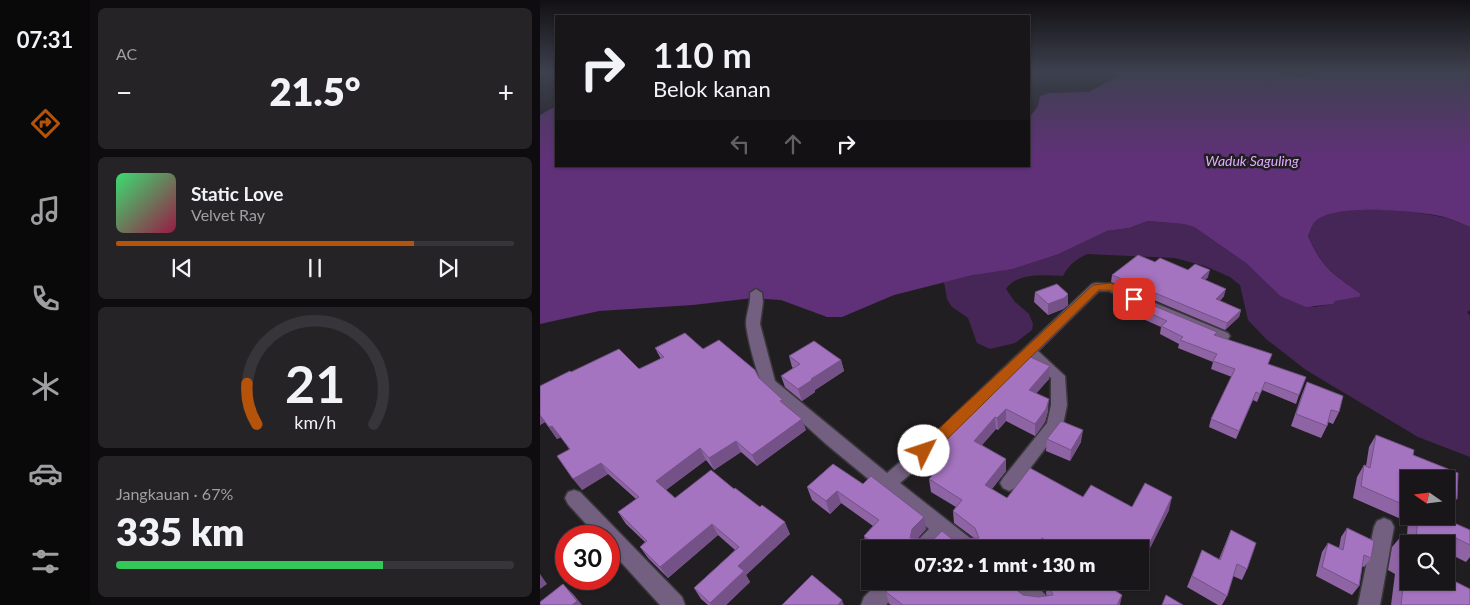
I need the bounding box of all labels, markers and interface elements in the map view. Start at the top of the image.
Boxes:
text: 07:31 [17,26,73,53]
text: 110 m [653,33,752,75]
icon: right [570,35,635,100]
text: AC [116,44,137,63]
text: 21.5° [269,68,361,114]
text: − [116,75,132,109]
text: + [498,75,514,109]
text: Belok kanan [653,75,771,102]
icon: directions [28,106,63,141]
icon: left [726,130,754,158]
icon: ahead [779,130,807,158]
icon: right [832,130,860,158]
water label: Waduk Saguling [1205,152,1299,169]
text: Static Love [191,182,283,205]
icon: music [28,193,63,228]
text: Velvet Ray [191,205,265,224]
icon: previous [168,254,196,282]
icon: pause [301,254,329,282]
icon: next [434,254,462,282]
pin [1113,278,1155,320]
icon: phone [28,281,63,316]
icon: arrive [1120,285,1148,313]
text: 21 [285,352,345,414]
icon: climate [28,369,63,404]
text: km/h [294,411,336,433]
position arrow [897,424,949,476]
icon: car [28,456,63,491]
north arrow [1400,470,1455,525]
map controls [1400,470,1455,590]
text: Jangkauan · 67% [116,484,233,503]
text: 335 km [116,508,244,554]
speed limit sign: 30 [555,525,620,590]
button: search [1400,535,1455,590]
icon: filters [28,544,63,579]
text: 07:32 · 1 mnt · 130 m [915,553,1095,576]

